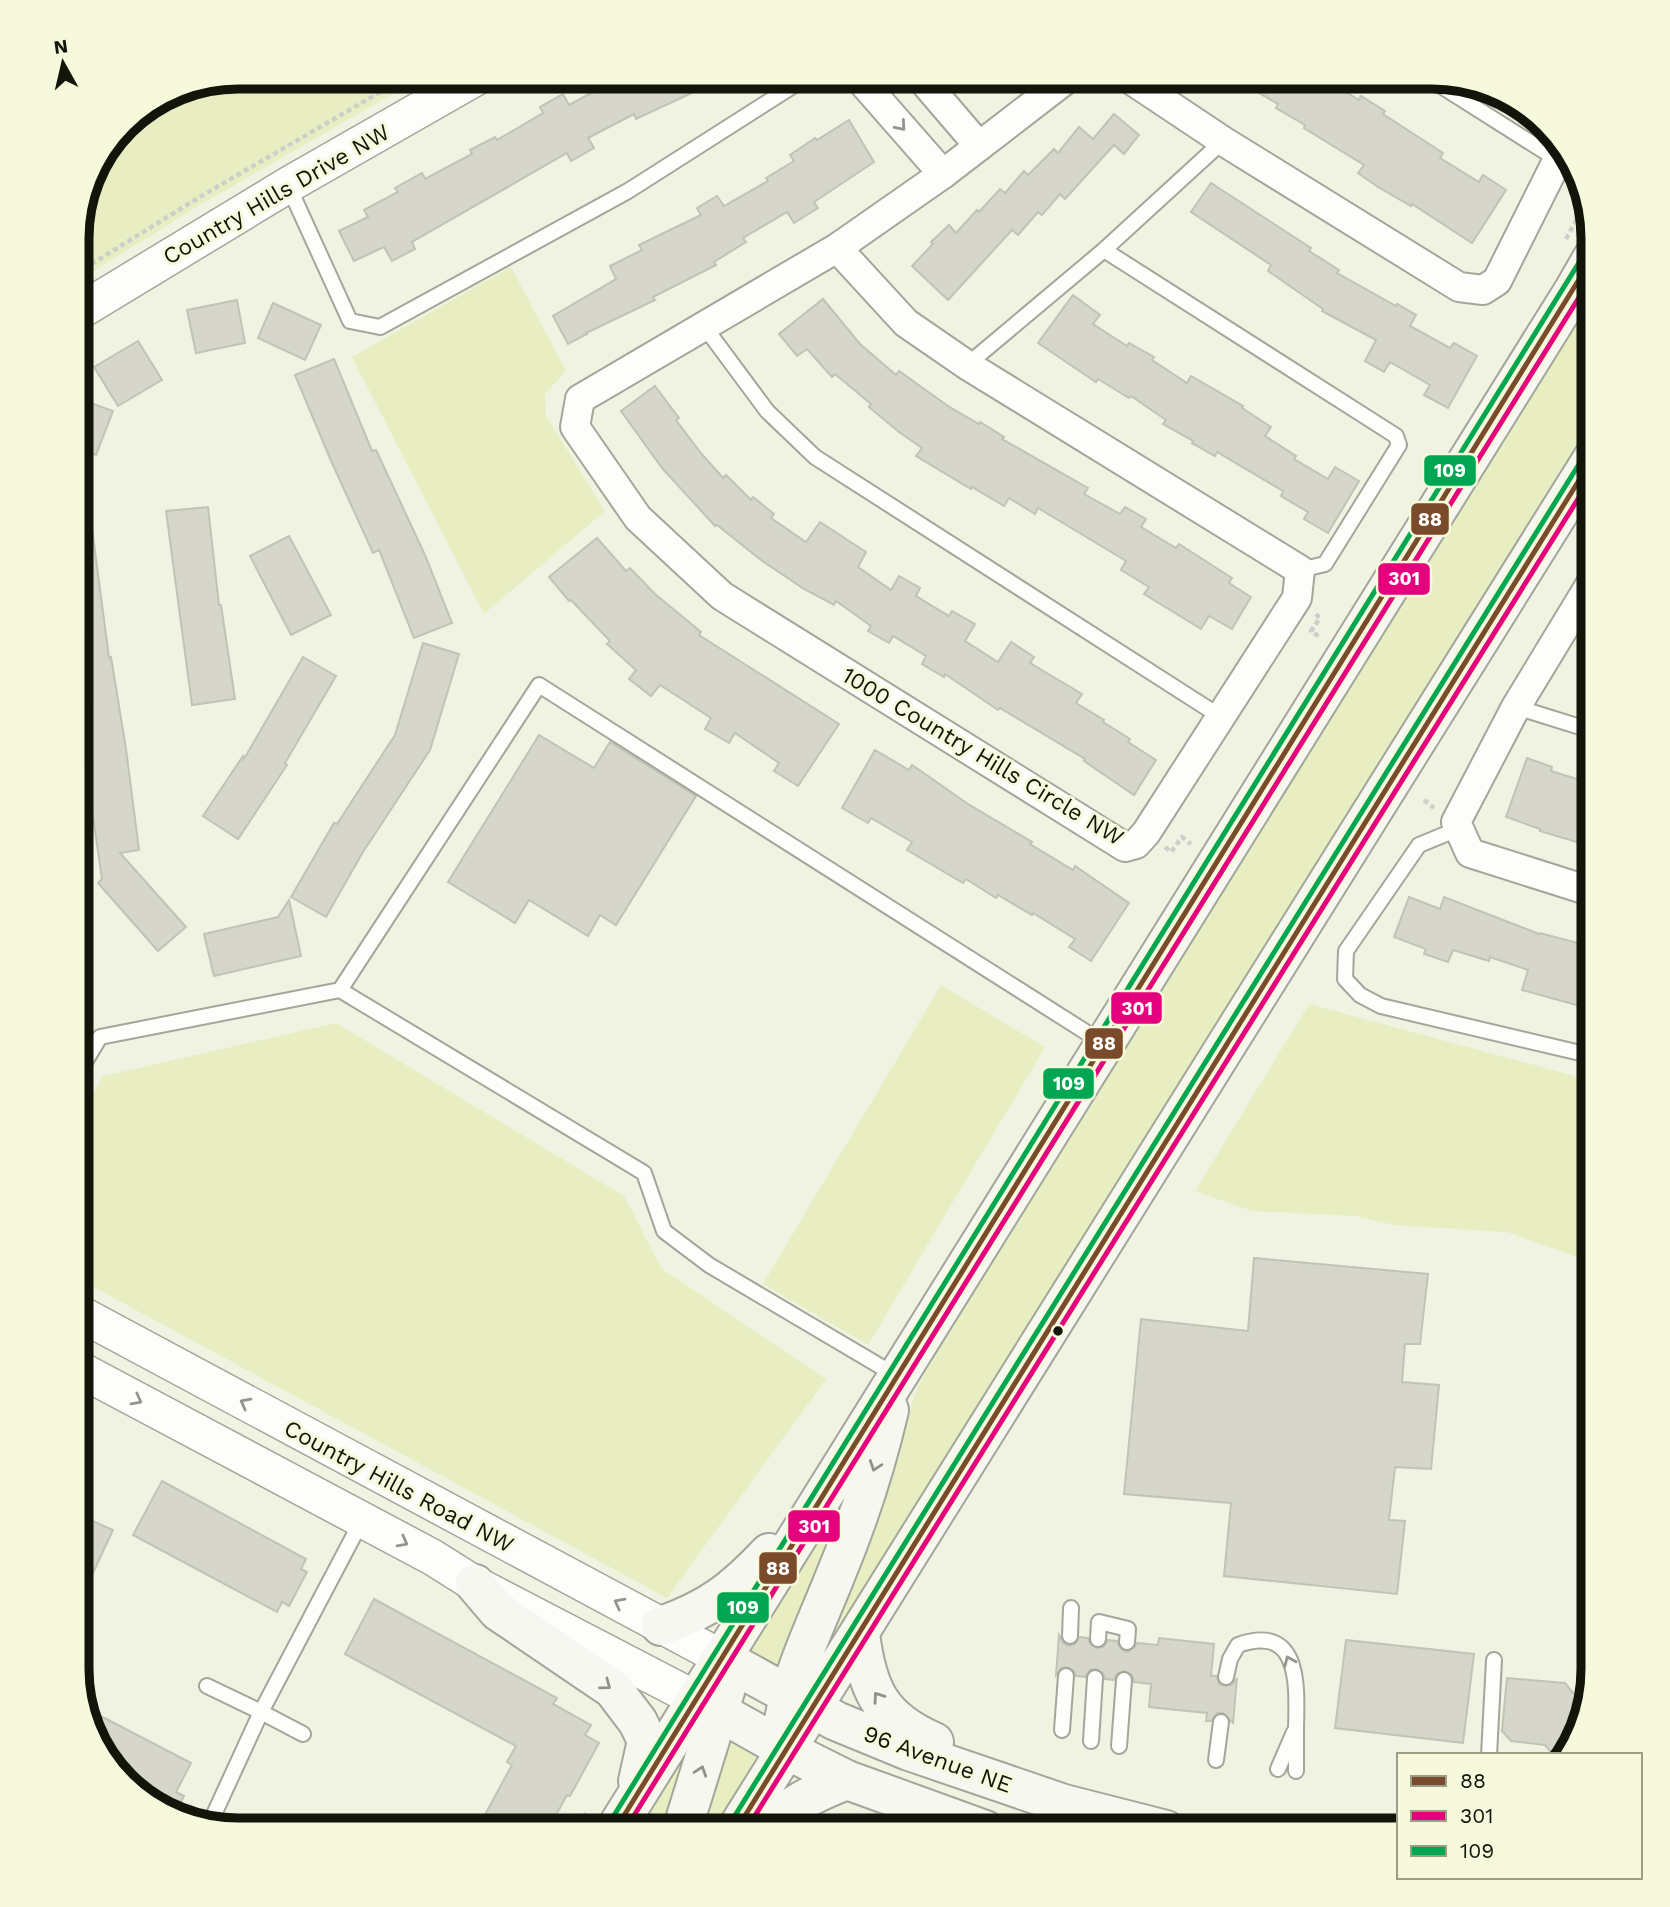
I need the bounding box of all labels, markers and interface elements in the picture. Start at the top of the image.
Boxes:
north arrow [28,28,98,98]
text: N [52,34,69,59]
one-way arrow [893,117,905,130]
street label: Country Hills Drive NW [158,118,394,270]
line badge: 109 [1423,454,1477,487]
text: 109 [1434,459,1466,482]
line badge: 88 [1410,502,1450,536]
text: 88 [1418,508,1442,531]
line badge: 301 [1377,562,1431,596]
text: 301 [1388,567,1420,590]
street label: 1000 Country Hills Circle NW [837,661,1128,851]
line badge: 301 [1110,991,1163,1025]
text: 301 [1121,997,1153,1020]
line badge: 88 [1084,1027,1124,1060]
text: 88 [1092,1032,1116,1055]
line badge: 109 [1042,1067,1095,1100]
text: 109 [1053,1072,1085,1095]
unlabelled marker [1051,1324,1065,1338]
one-way arrow [130,1392,142,1405]
one-way arrow [240,1398,253,1411]
street label: Country Hills Road NW [279,1414,518,1558]
one-way arrow [869,1460,883,1472]
line badge: 301 [787,1509,841,1543]
text: 301 [798,1515,830,1538]
one-way arrow [395,1534,408,1547]
line badge: 88 [758,1551,798,1585]
text: 88 [766,1557,790,1580]
line badge: 109 [716,1591,770,1624]
text: 109 [727,1596,759,1619]
one-way arrow [613,1598,626,1611]
one-way arrow [1283,1656,1297,1668]
one-way arrow [598,1676,611,1689]
one-way arrow [874,1692,886,1705]
street label: 96 Avenue NE [860,1720,1016,1799]
legend [1397,1753,1642,1879]
one-way arrow [693,1765,707,1777]
text: 88 [1460,1768,1486,1793]
text: 301 [1460,1803,1494,1828]
text: 109 [1460,1838,1494,1863]

